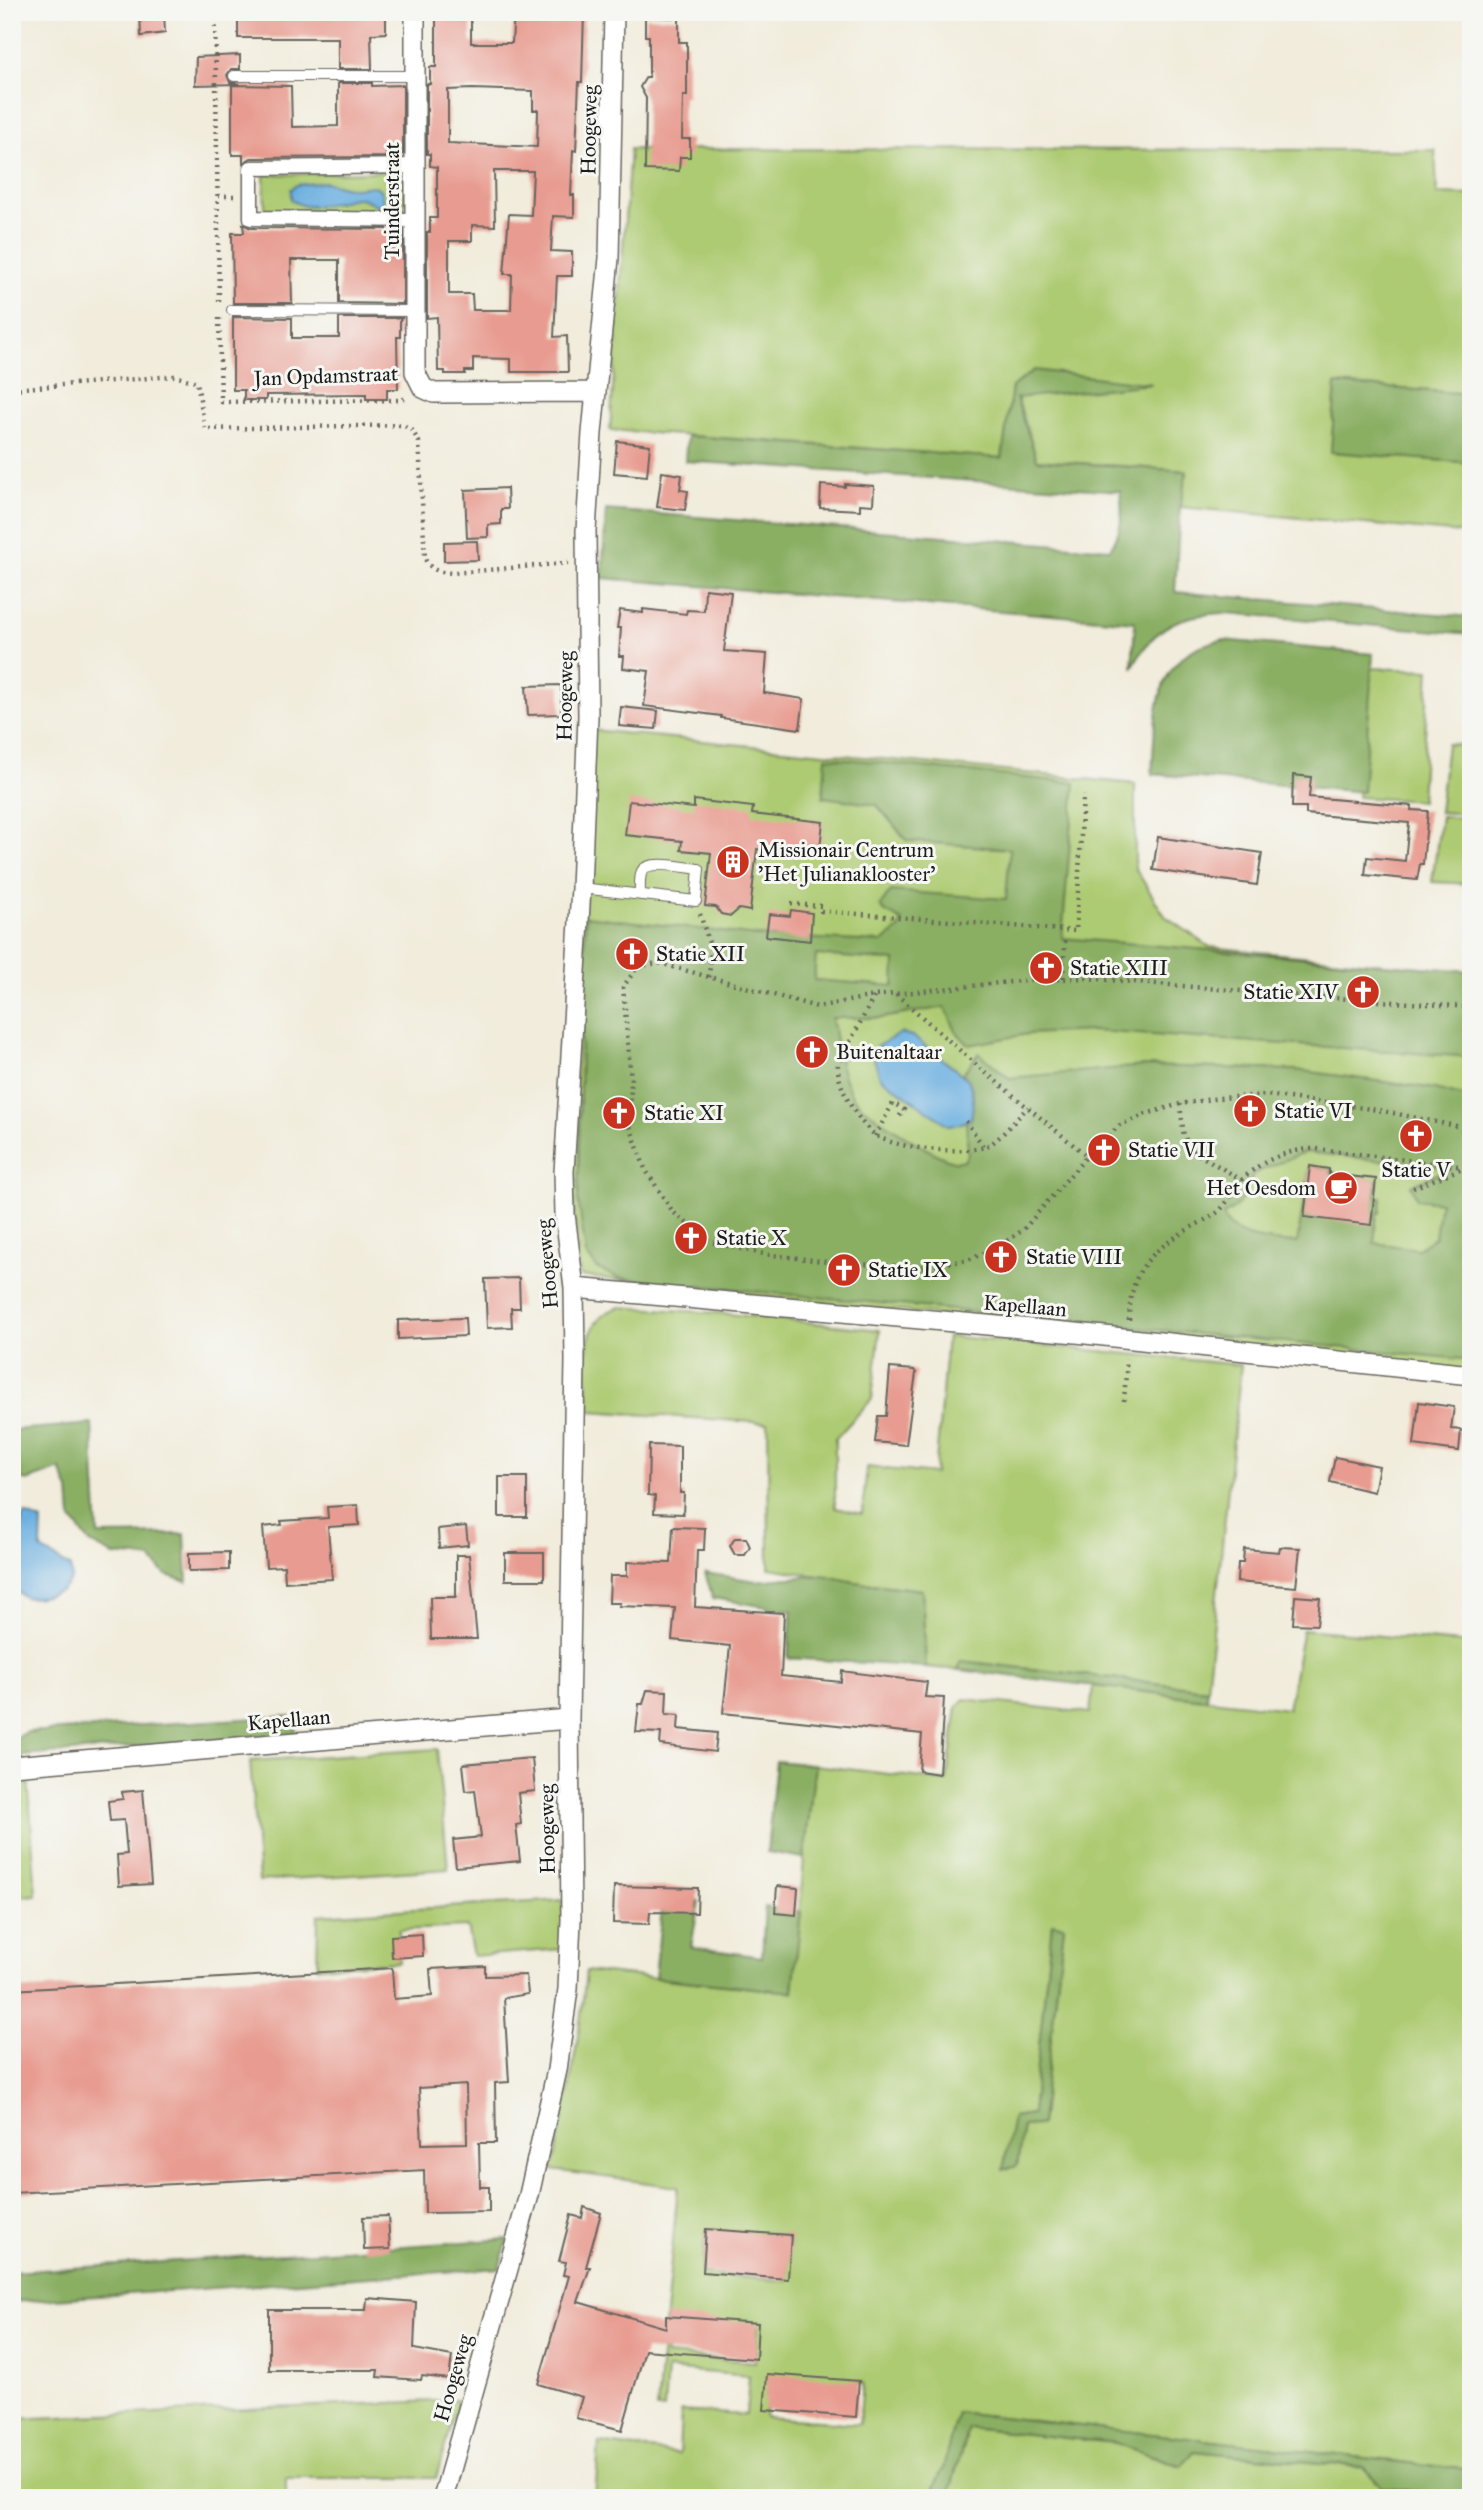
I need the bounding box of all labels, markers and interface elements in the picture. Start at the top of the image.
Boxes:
street label: Hoogeweg [575,85,603,175]
street label: Tuinderstraat [379,142,405,260]
street label: Jan Opdamstraat [251,360,399,392]
street label: Hoogeweg [551,651,579,741]
place label: Missionair Centrum 'Het Julianaklooster' [758,837,936,887]
building icon: Missionair Centrum 'Het Julianaklooster' [714,843,752,881]
church icon: Statie XII [613,935,651,973]
place label: Statie XII [656,941,745,967]
church icon: Statie XIII [1027,949,1065,987]
place label: Statie XIII [1070,955,1168,981]
church icon: Statie XIV [1344,973,1382,1011]
place label: Statie XIV [1243,979,1339,1005]
church icon: Buitenaltaar [793,1033,831,1071]
place label: Buitenaltaar [836,1039,942,1065]
church icon: Statie VI [1231,1092,1269,1130]
church icon: Statie XI [600,1094,638,1132]
place label: Statie VI [1274,1098,1352,1124]
place label: Statie XI [644,1100,724,1126]
church icon: Statie V [1397,1117,1435,1155]
church icon: Statie VII [1085,1131,1123,1169]
place label: Statie VII [1128,1137,1215,1163]
place label: Statie V [1381,1157,1452,1183]
cafe icon: Het Oesdom [1322,1169,1360,1207]
place label: Het Oesdom [1206,1175,1316,1201]
street label: Hoogeweg [530,1218,564,1310]
church icon: Statie X [672,1219,710,1257]
place label: Statie X [716,1225,787,1251]
church icon: Statie VIII [982,1238,1020,1276]
place label: Statie VIII [1026,1244,1122,1270]
church icon: Statie IX [825,1251,863,1289]
place label: Statie IX [868,1257,948,1283]
street label: Kapellaan [982,1289,1068,1323]
street label: Kapellaan [246,1703,332,1737]
street label: Hoogeweg [533,1784,561,1874]
street label: Hoogeweg [428,2331,478,2425]

